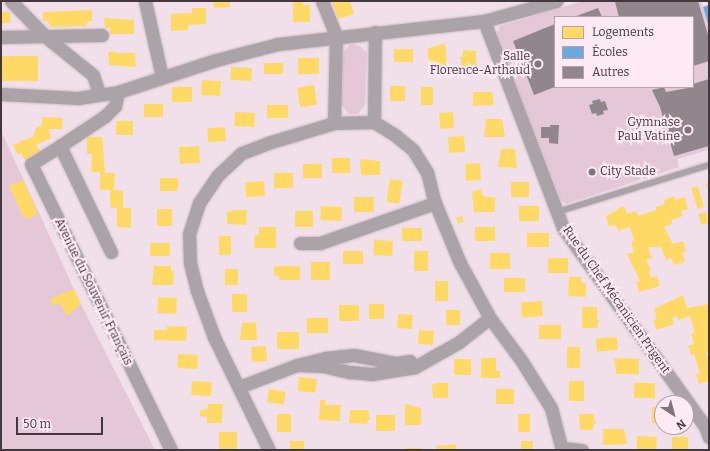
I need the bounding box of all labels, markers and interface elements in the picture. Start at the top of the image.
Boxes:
legend [554,16,694,88]
text: Logements [592,25,654,39]
text: Écoles [592,45,628,59]
place label: Salle Florence-Arthaud [430,50,530,78]
marker: Salle Florence-Arthaud [533,59,543,69]
text: Autres [592,65,629,79]
place label: Gymnase Paul Vatine [617,116,680,144]
marker: Gymnase Paul Vatine [683,125,693,135]
place label: City Stade [600,165,655,179]
marker: City Stade [587,167,597,177]
street label: Avenue du Souvenir Français [51,216,135,368]
street label: Rue du Chef Mécanicien Prigent [559,223,673,377]
north arrow [654,395,694,435]
scale bar [18,409,105,435]
text: 50 m [23,417,51,431]
text: N [674,417,688,432]

